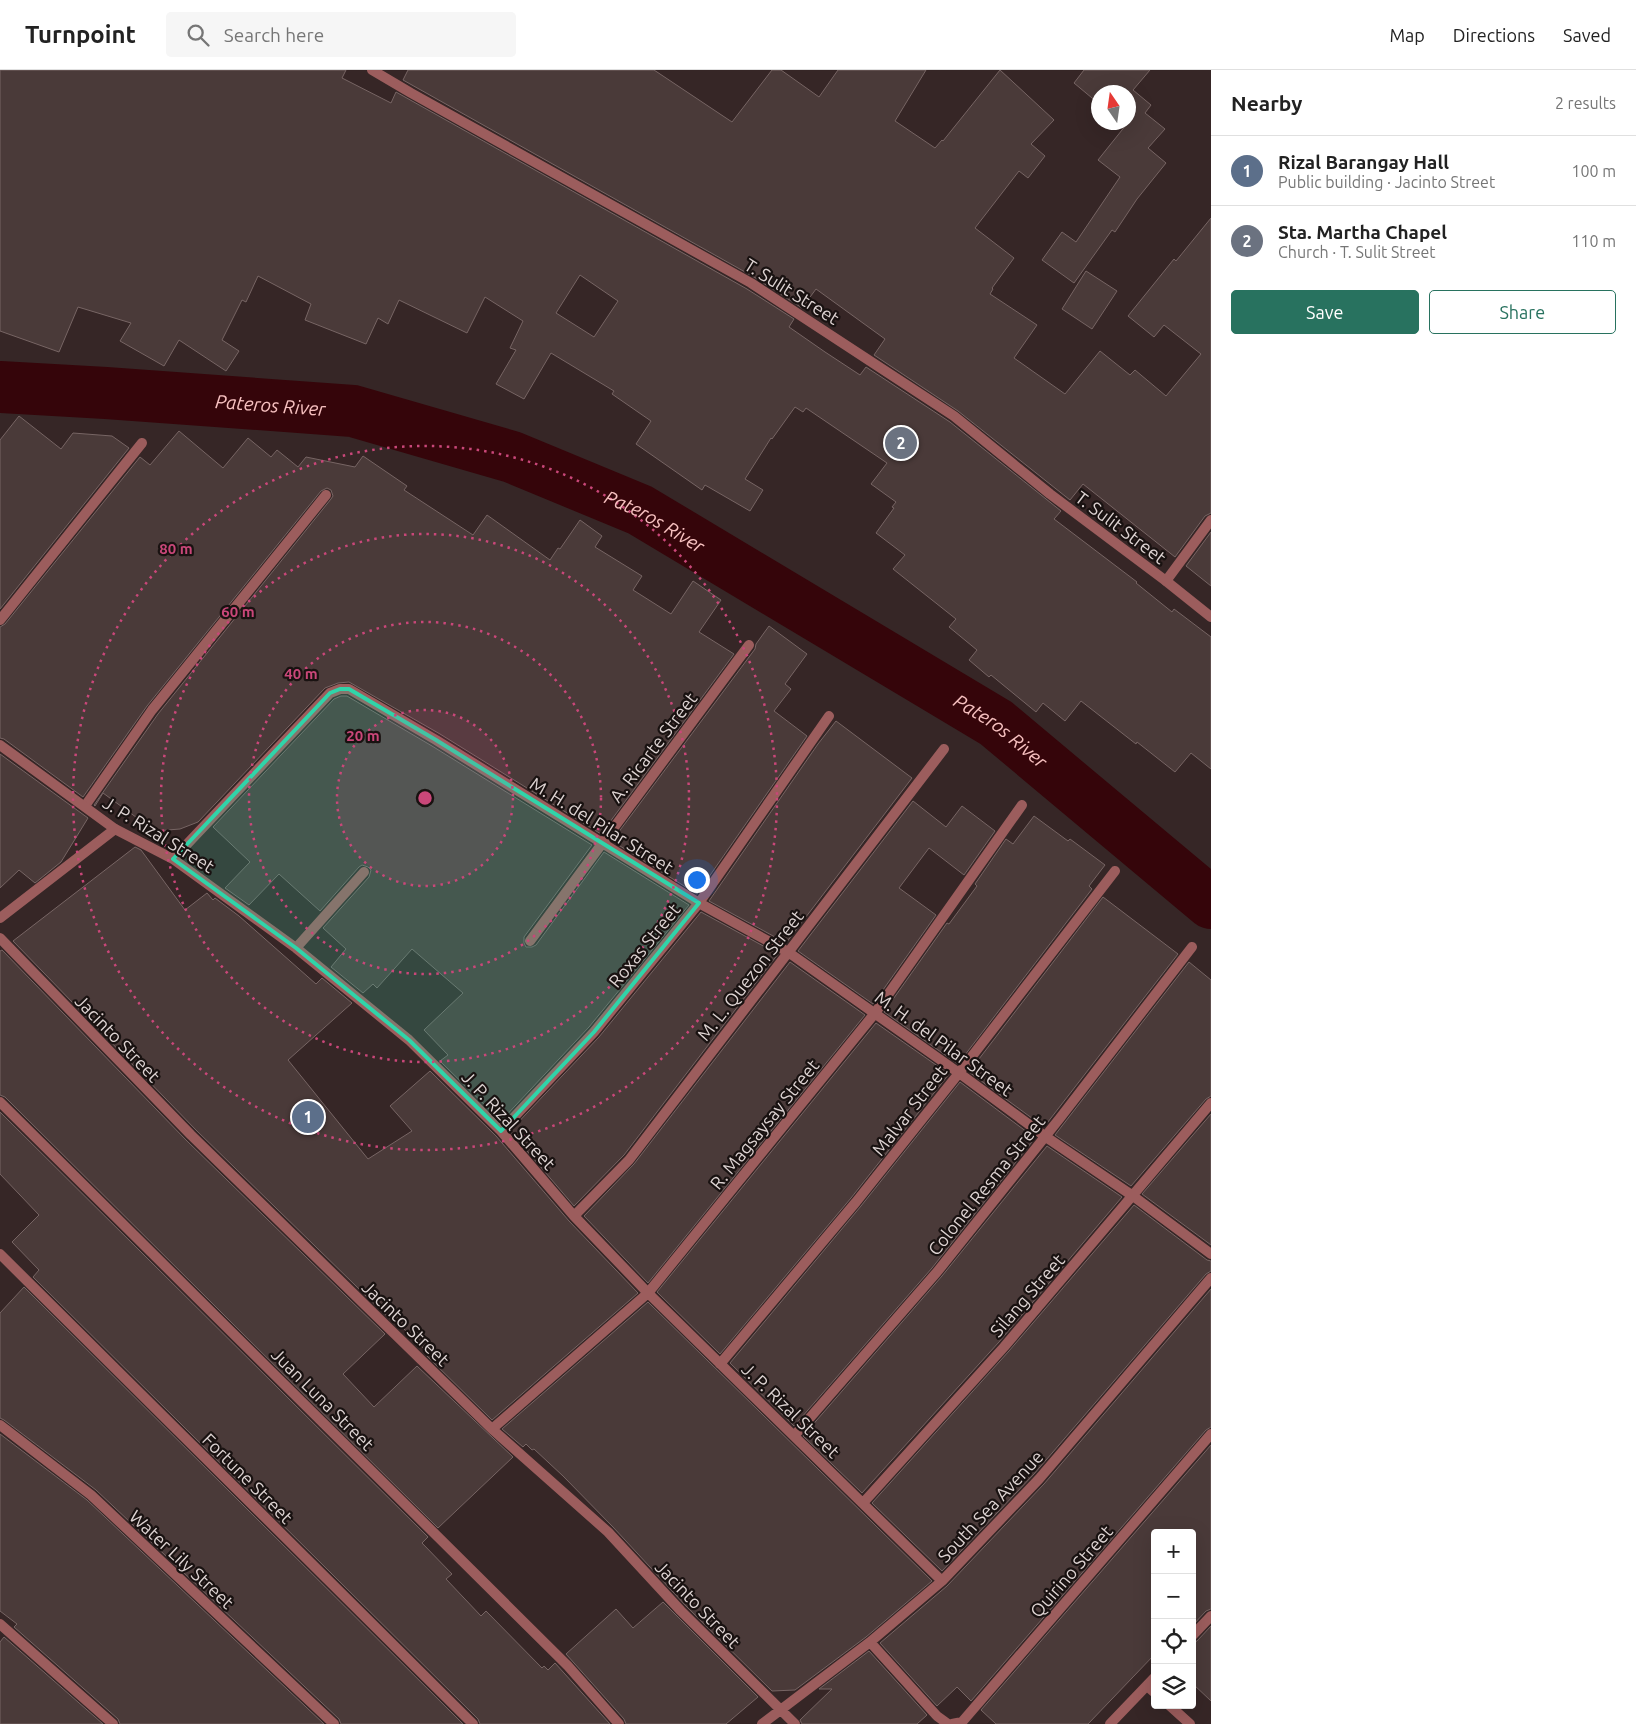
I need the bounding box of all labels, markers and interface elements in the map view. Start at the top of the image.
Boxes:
search box [166,12,516,57]
text: Turnpoint [25,21,136,48]
icon: search [184,21,212,49]
text: Search here [224,24,324,46]
text: Map [1389,25,1425,45]
text: Directions [1453,25,1535,45]
text: Saved [1563,25,1611,45]
north arrow [1091,85,1136,130]
text: Nearby [1231,91,1302,115]
text: 2 results [1555,94,1616,112]
text: Rizal Barangay Hall [1278,151,1449,173]
text: 1 [1242,162,1252,180]
text: 100 m [1571,162,1616,180]
text: Public building · Jacinto Street [1278,173,1495,191]
text: Sta. Martha Chapel [1278,221,1447,243]
text: 2 [1242,232,1252,250]
text: 110 m [1571,232,1616,250]
text: Church · T. Sulit Street [1278,243,1436,261]
street label: T. Sulit Street [741,254,843,328]
button: Save [1231,290,1419,334]
button: Share [1429,290,1616,334]
water label: Pateros River [214,390,327,420]
pin: 2 [885,424,917,462]
water label: Pateros River [601,486,709,557]
street label: T. Sulit Street [1072,487,1170,567]
text: 80 m [159,540,193,557]
text: 60 m [221,603,255,620]
text: 40 m [284,665,318,682]
street label: A. Ricarte Street [605,688,701,806]
water label: Pateros River [950,689,1052,773]
text: 20 m [346,727,380,744]
street label: M. H. del Pilar Street [527,773,677,877]
centre of rings [416,789,434,807]
street label: J. P. Rizal Street [100,792,218,876]
your location [684,867,710,893]
street label: Roxas Street [604,899,684,991]
street label: M. L. Quezon Street [693,906,808,1045]
street label: M. H. del Pilar Street [871,986,1017,1100]
street label: Jacinto Street [72,990,164,1086]
street label: R. Magsaysay Street [706,1055,822,1193]
street label: Malvar Street [868,1061,950,1159]
street label: J. P. Rizal Street [458,1067,560,1173]
pin: 1 [292,1098,324,1136]
street label: Colonel Resma Street [923,1111,1049,1259]
street label: Silang Street [986,1250,1068,1340]
street label: Jacinto Street [358,1277,454,1369]
street label: Juan Luna Street [268,1344,378,1454]
street label: J. P. Rizal Street [738,1359,844,1461]
street label: Fortune Street [199,1429,297,1527]
street label: South Sea Avenue [933,1446,1047,1566]
street label: Water Lily Street [126,1506,238,1612]
street label: Quirino Street [1026,1521,1117,1622]
map controls [1151,1529,1196,1709]
button: + [1151,1529,1196,1574]
street label: Jacinto Street [652,1556,744,1652]
button: − [1151,1574,1196,1619]
button: locate [1151,1619,1196,1664]
button: layers [1151,1664,1196,1709]

